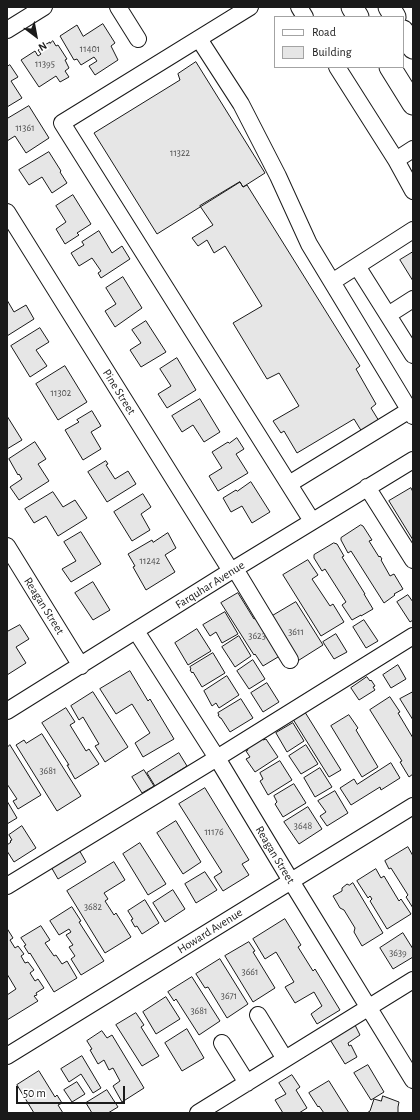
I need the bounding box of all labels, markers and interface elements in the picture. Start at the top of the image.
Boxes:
north arrow [16,16,56,56]
legend [274,16,404,68]
text: Road [312,26,336,38]
text: N [36,40,49,53]
house number: 11401 [80,43,100,55]
text: Building [312,46,352,58]
house number: 11395 [35,58,55,70]
house number: 11361 [15,122,35,134]
house number: 11322 [170,147,190,159]
street label: Pine Street [99,367,139,417]
house number: 11302 [51,387,71,399]
house number: 11242 [140,555,160,567]
street label: Farquhar Avenue [173,558,247,612]
street label: Reagan Street [21,575,67,637]
house number: 3611 [288,626,304,638]
house number: 3623 [248,630,266,642]
house number: 3681 [40,765,56,777]
house number: 3648 [294,820,312,832]
street label: Reagan Street [252,824,298,886]
house number: 11176 [204,826,224,838]
house number: 3682 [84,901,102,913]
street label: Howard Avenue [175,905,245,957]
house number: 3639 [389,947,407,959]
house number: 3661 [242,966,258,978]
house number: 3671 [221,990,237,1002]
house number: 3681 [191,1005,207,1017]
scale bar [18,1078,127,1104]
text: 50 m [23,1087,46,1099]

